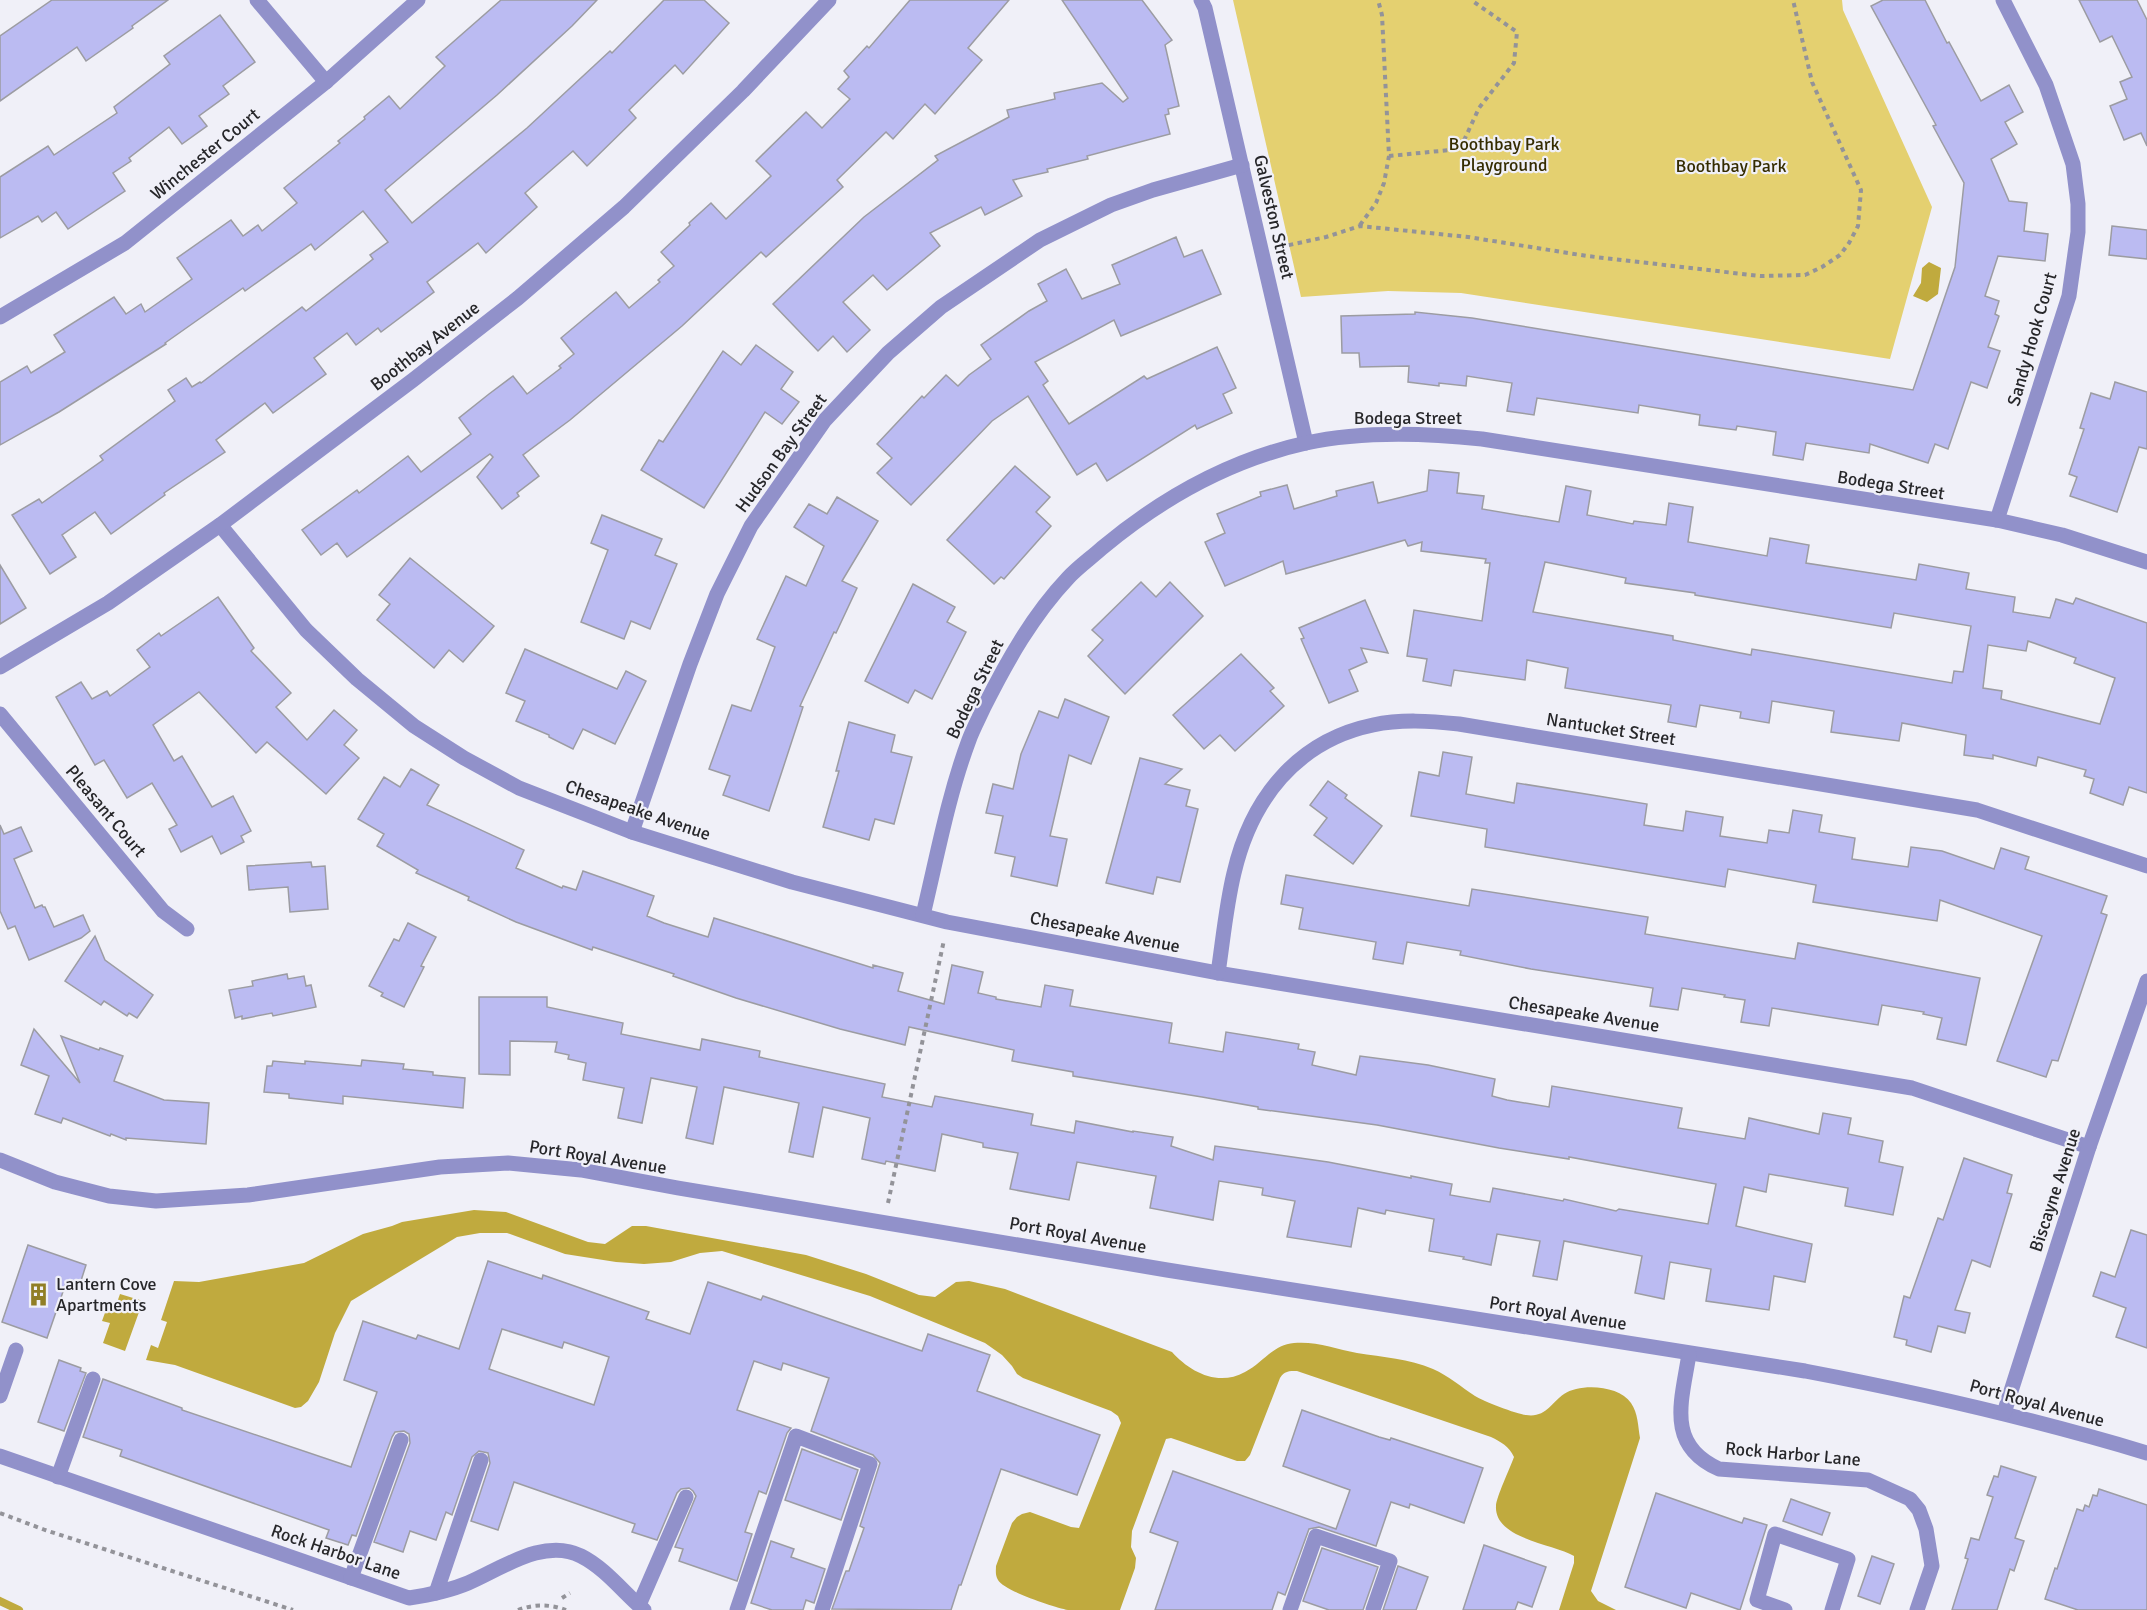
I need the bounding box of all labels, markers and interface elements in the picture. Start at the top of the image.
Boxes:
street label: Winchester Court [146,103,264,205]
park label: Boothbay Park Playground [1449,133,1559,176]
street label: Galveston Street [1249,153,1299,281]
park label: Boothbay Park [1676,155,1786,177]
street label: Sandy Hook Court [2002,270,2062,408]
street label: Boothbay Avenue [366,297,484,395]
street label: Hudson Bay Street [730,389,832,517]
street label: Bodega Street [1354,407,1462,429]
street label: Bodega Street [1836,466,1946,504]
street label: Bodega Street [941,636,1009,742]
street label: Nantucket Street [1545,708,1677,750]
street label: Pleasant Court [61,760,151,862]
street label: Chesapeake Avenue [562,775,714,845]
street label: Chesapeake Avenue [1028,907,1182,957]
street label: Chesapeake Avenue [1507,991,1661,1037]
street label: Biscayne Avenue [2025,1125,2085,1255]
street label: Port Royal Avenue [528,1135,668,1179]
street label: Port Royal Avenue [1008,1212,1148,1258]
place label: Lantern Cove Apartments [56,1273,157,1316]
building icon: Lantern Cove Apartments [25,1281,51,1307]
street label: Port Royal Avenue [1488,1291,1628,1335]
street label: Port Royal Avenue [1967,1374,2107,1432]
street label: Rock Harbor Lane [1724,1437,1862,1471]
street label: Rock Harbor Lane [268,1519,404,1585]

